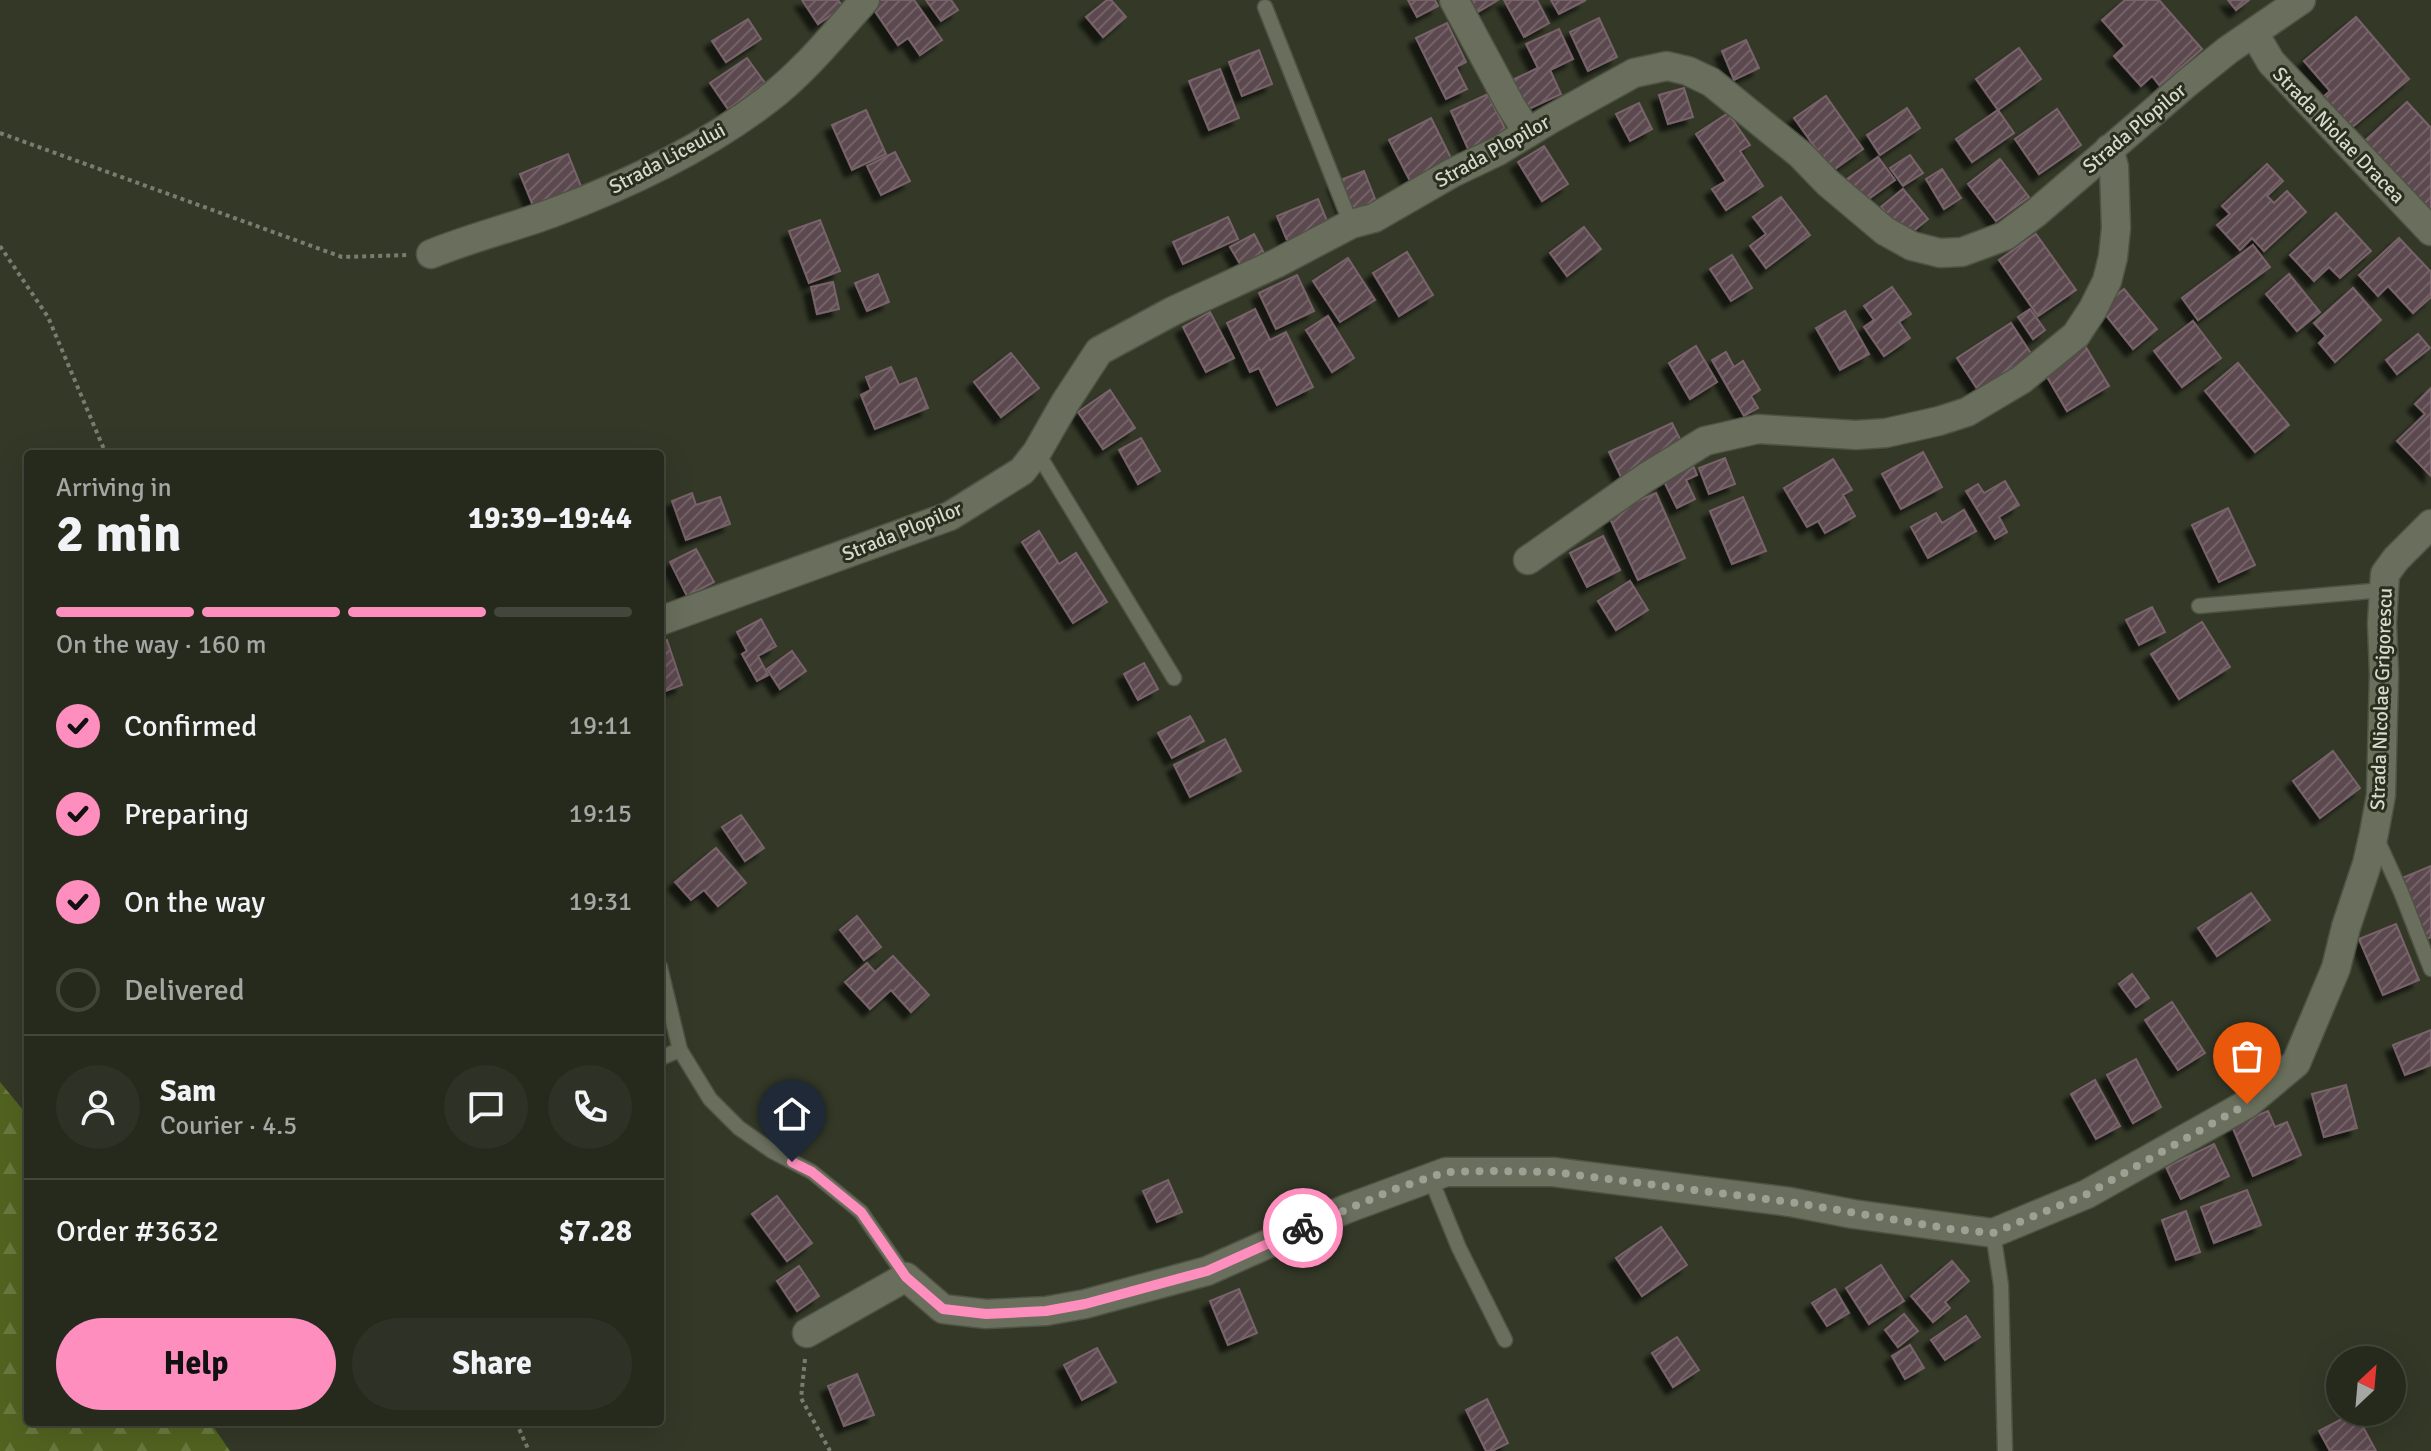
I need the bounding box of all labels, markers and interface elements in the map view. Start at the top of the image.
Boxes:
street label: Strada Niolae Dracea [2267,62,2410,209]
street label: Strada Plopilor [2077,77,2192,179]
street label: Strada Plopilor [1430,109,1555,193]
street label: Strada Liceului [605,117,730,200]
text: Arriving in [56,472,172,504]
street label: Strada Plopilor [838,496,967,567]
text: 19:39–19:44 [468,500,632,537]
text: 2 min [56,502,182,566]
street label: Strada Nicolae Grigorescu [2365,587,2398,811]
text: On the way · 160 m [56,629,266,661]
icon: check [56,704,100,748]
text: Confirmed [124,708,257,745]
text: 19:11 [569,710,632,742]
icon: check [56,792,100,836]
text: Preparing [124,796,249,833]
text: 19:15 [569,798,632,830]
icon: check [56,880,100,924]
text: On the way [124,884,265,921]
text: 19:31 [569,886,632,918]
text: Delivered [124,972,245,1009]
pin [2213,1022,2281,1104]
icon: bag [2225,1034,2269,1078]
button: person [56,1065,140,1149]
button: chat [444,1065,528,1149]
button: phone [548,1065,632,1149]
text: Sam [160,1073,216,1110]
pin [758,1080,826,1162]
icon: home [770,1092,814,1136]
text: Courier · 4.5 [160,1110,297,1142]
courier [1263,1188,1343,1268]
icon: bike [1281,1206,1325,1250]
text: Order #3632 [56,1213,219,1250]
text: $7.28 [559,1213,632,1250]
button: Help [56,1318,336,1410]
button: Share [352,1318,632,1410]
north arrow [2326,1346,2406,1426]
map controls [2326,1346,2406,1426]

